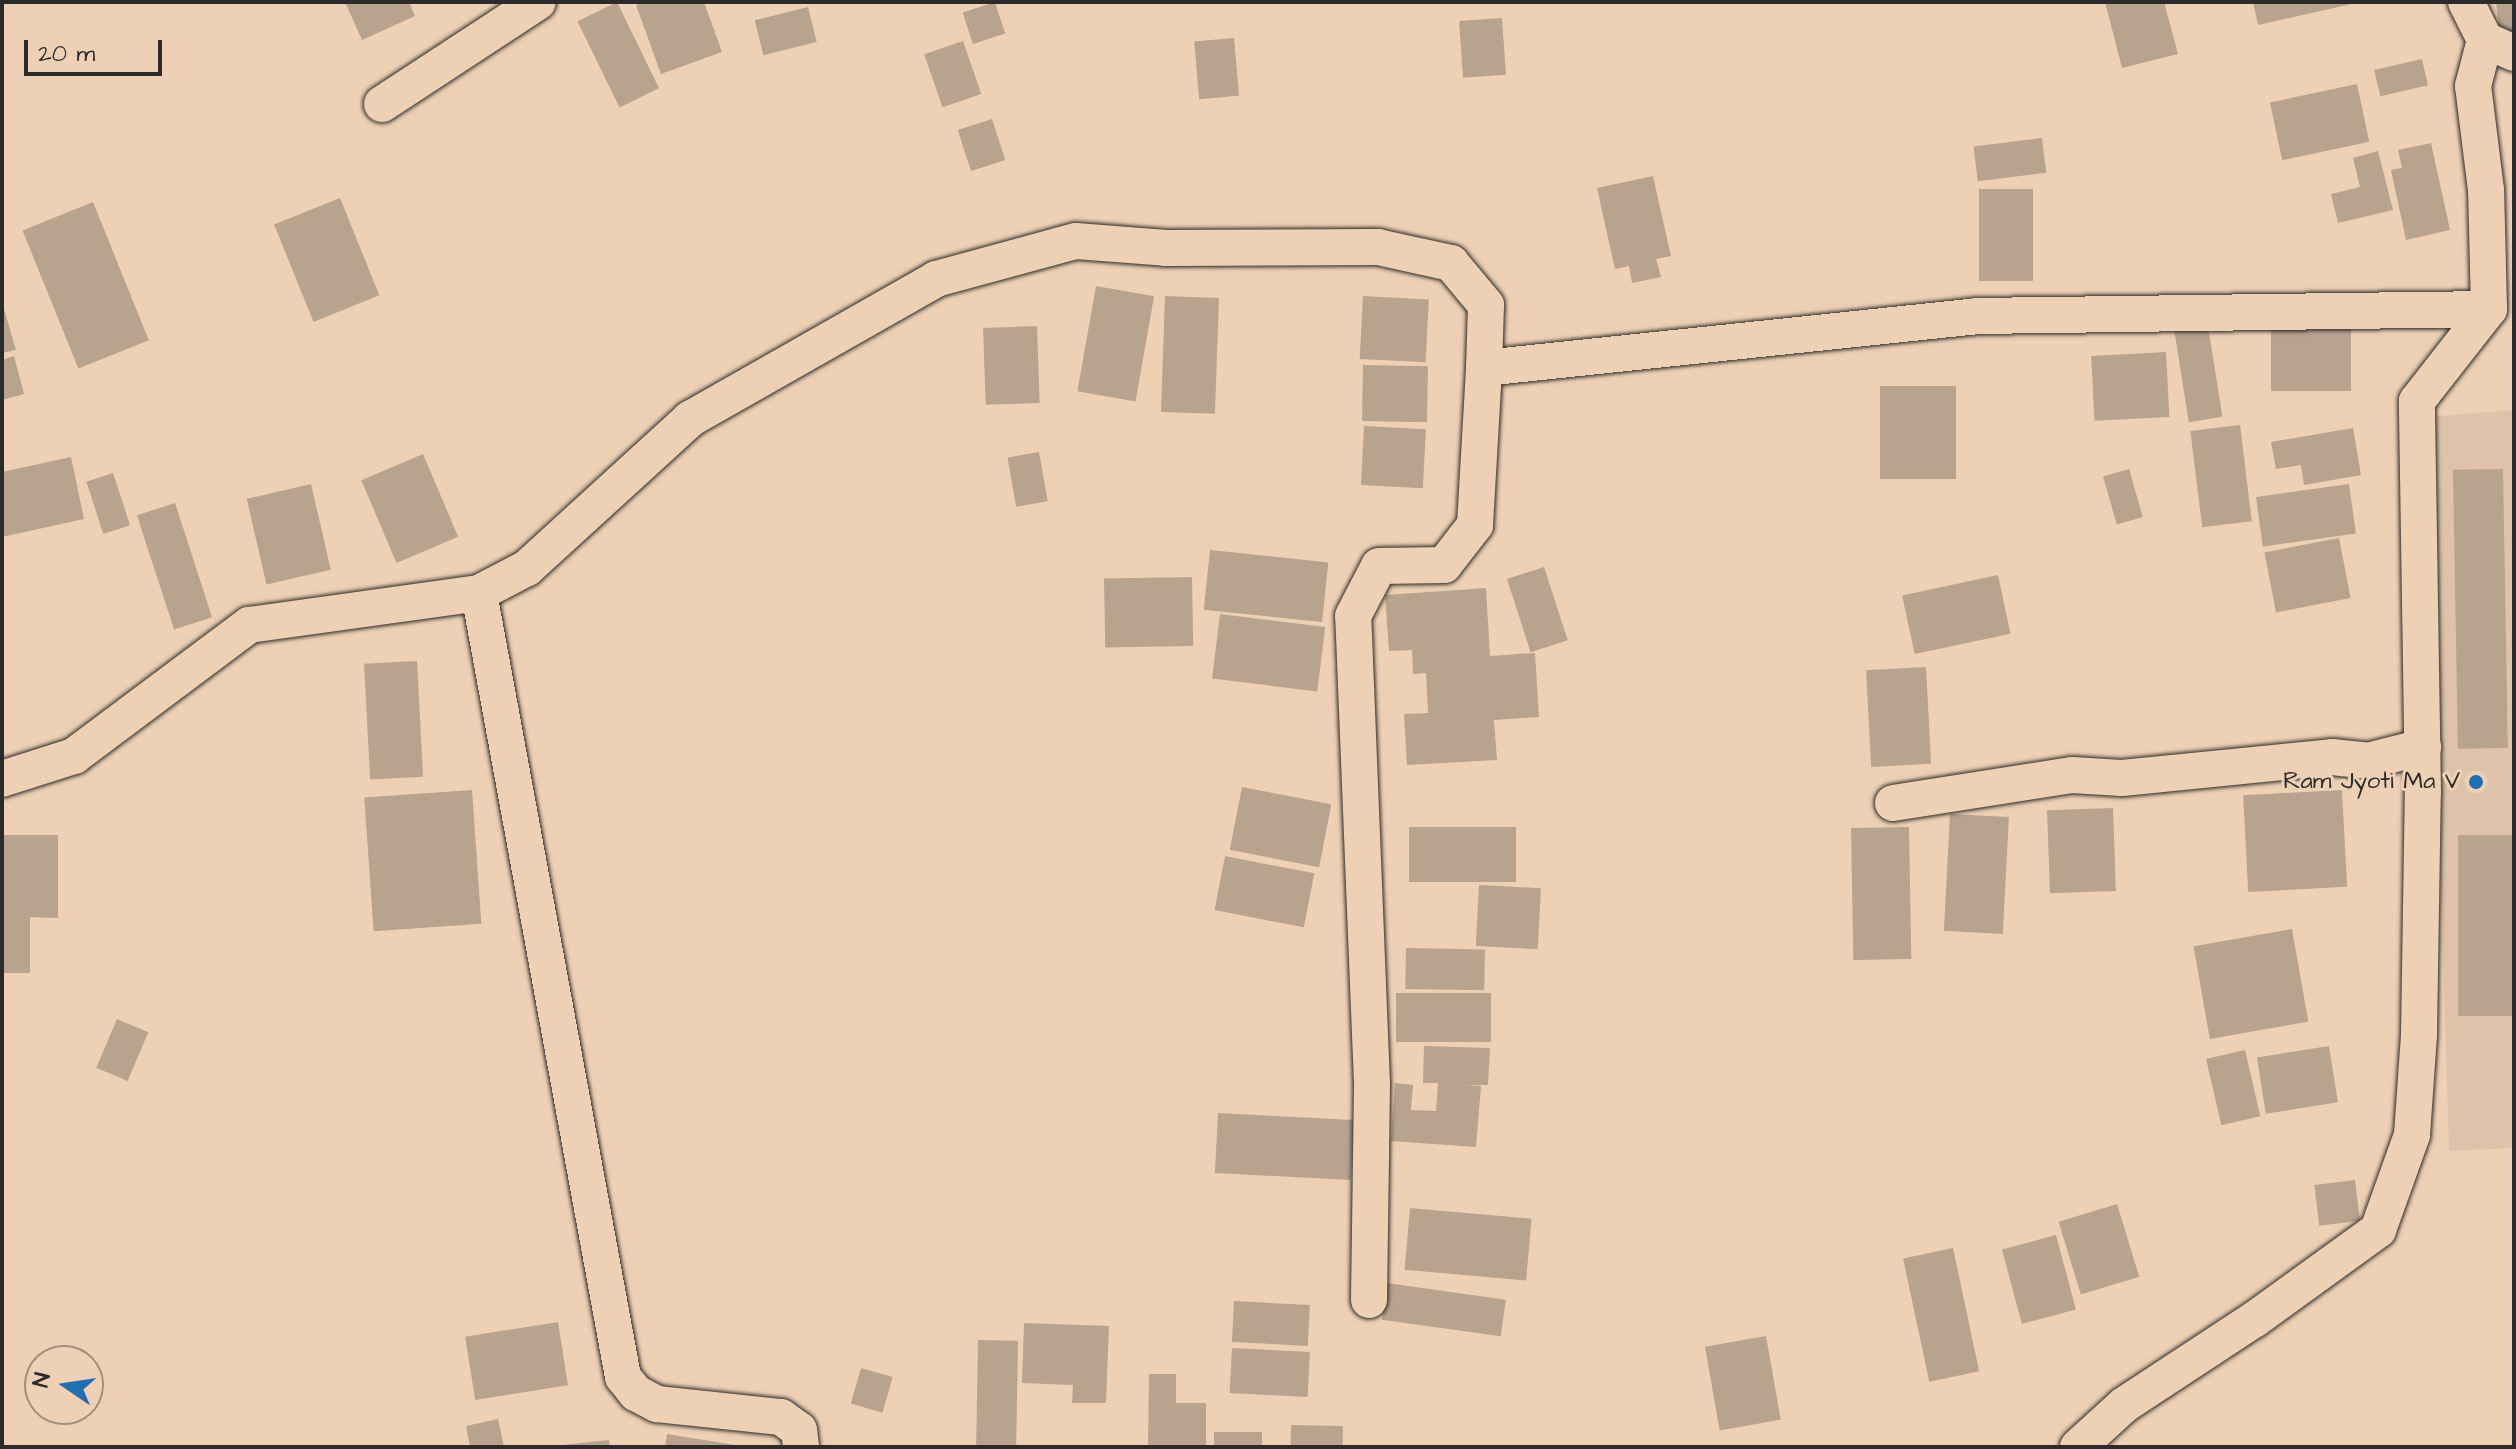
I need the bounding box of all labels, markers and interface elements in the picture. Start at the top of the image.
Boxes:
scale bar [28,24,166,74]
text: 20 m [38,37,95,71]
place label: Ram Jyoti Ma V [2283,768,2460,796]
marker: Ram Jyoti Ma V [2467,773,2485,791]
north arrow [24,1345,104,1425]
text: N [25,1370,59,1390]

